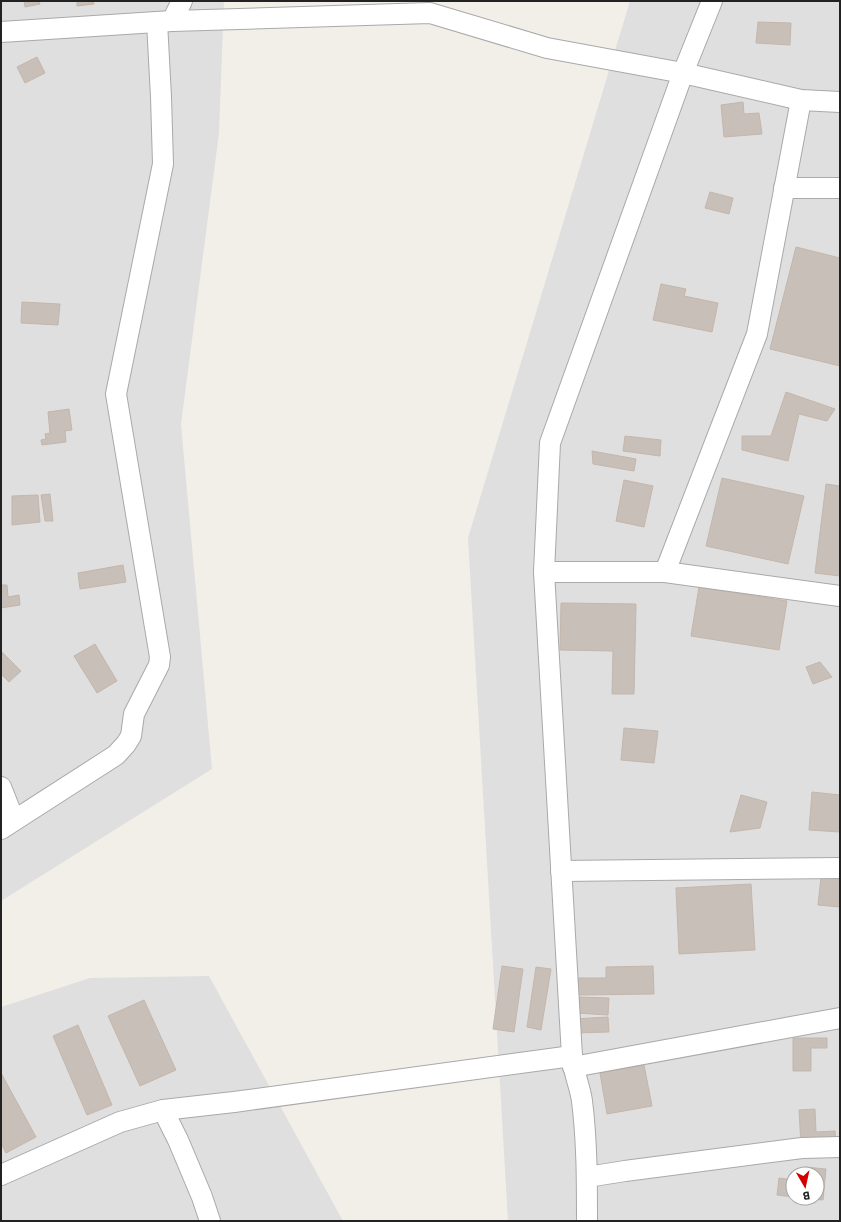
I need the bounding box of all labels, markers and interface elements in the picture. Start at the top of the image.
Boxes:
north arrow [785,1166,825,1206]
text: B [802,1188,811,1204]

